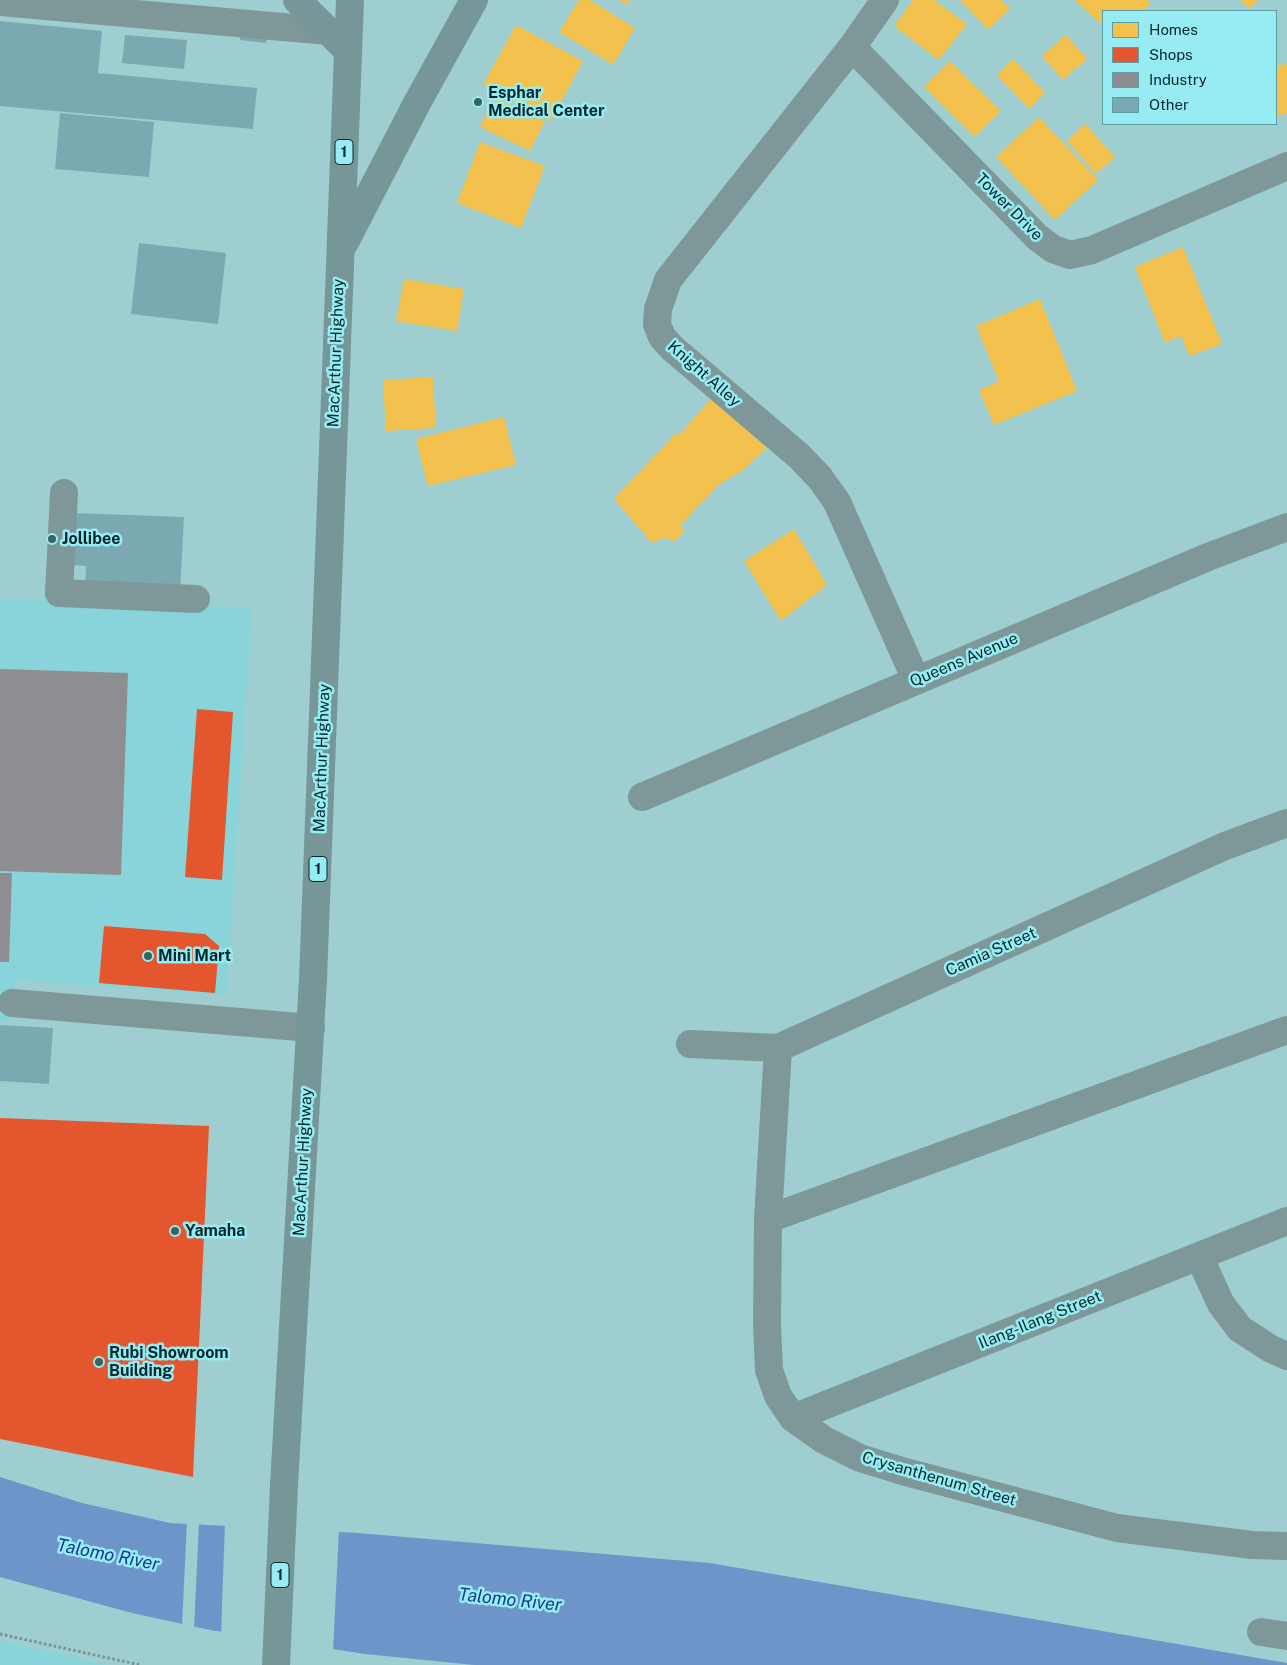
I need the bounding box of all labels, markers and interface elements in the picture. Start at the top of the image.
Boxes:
legend [1102,10,1277,125]
text: Homes [1149,21,1198,38]
text: Shops [1149,46,1193,63]
text: Industry [1149,71,1207,88]
place label: Esphar Medical Center [488,83,605,121]
marker: Esphar Medical Center [472,96,484,108]
text: Other [1149,96,1189,113]
road number: 1 [335,140,353,164]
street label: Tower Drive [971,169,1047,245]
street label: MacArthur Highway [324,278,348,428]
street label: Knight Alley [663,337,745,411]
place label: Jollibee [62,529,120,549]
marker: Jollibee [46,533,58,545]
street label: Queens Avenue [907,629,1021,691]
street label: MacArthur Highway [310,683,334,833]
road number: 1 [309,856,327,882]
street label: Camia Street [943,923,1039,981]
place label: Mini Mart [158,946,231,966]
marker: Mini Mart [142,950,154,962]
street label: MacArthur Highway [290,1087,316,1237]
place label: Yamaha [185,1221,245,1241]
marker: Yamaha [169,1225,181,1237]
street label: Ilang-Ilang Street [976,1287,1104,1353]
place label: Rubi Showroom Building [109,1343,229,1381]
marker: Rubi Showroom Building [93,1356,105,1368]
street label: Crysanthenum Street [860,1448,1018,1510]
water label: Talomo River [55,1535,161,1575]
road number: 1 [271,1562,289,1588]
water label: Talomo River [457,1584,563,1616]

